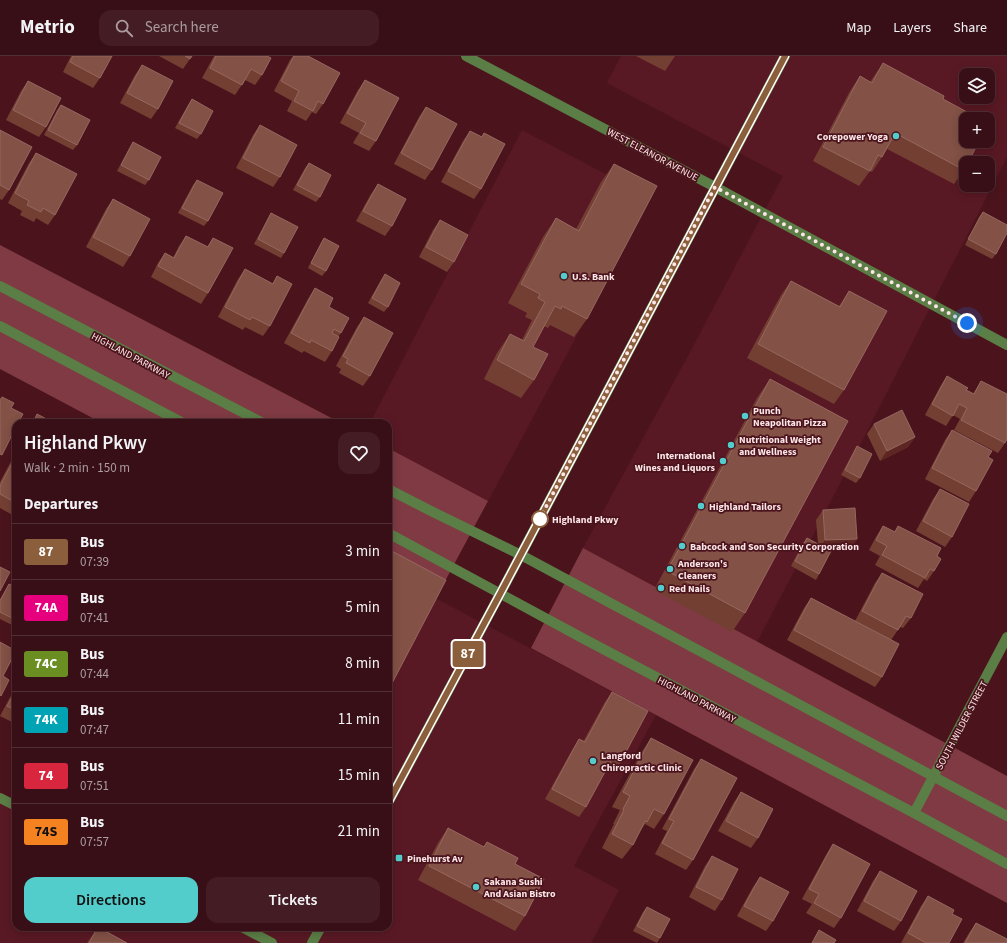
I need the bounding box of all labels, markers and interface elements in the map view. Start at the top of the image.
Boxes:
search box [99,10,379,46]
text: Metrio [20,14,75,41]
icon: search [113,17,135,39]
text: Search here [145,17,219,38]
text: Map [846,18,871,38]
text: Layers [893,18,931,38]
text: Share [953,18,987,38]
map controls [959,68,995,192]
button: layers [959,68,995,104]
button: + [959,112,995,148]
street label: WEST ELEANOR AVENUE [605,125,700,185]
place label: Corepower Yoga [817,130,888,144]
marker: Corepower Yoga [891,131,901,141]
button: − [959,156,995,192]
place label: U.S. Bank [572,270,615,284]
marker: U.S. Bank [559,271,569,281]
your location [957,313,977,333]
street label: HIGHLAND PARKWAY [89,329,172,383]
place label: Punch Neapolitan Pizza [753,404,827,430]
marker: Punch Neapolitan Pizza [740,411,750,421]
text: Highland Pkwy [24,430,147,457]
button: heart [338,432,380,474]
place label: Nutritional Weight and Wellness [739,433,821,459]
marker: Nutritional Weight and Wellness [726,440,736,450]
place label: International Wines and Liquors [635,449,716,475]
marker: International Wines and Liquors [718,456,728,466]
text: Walk · 2 min · 150 m [24,459,130,477]
text: Departures [24,494,98,515]
place label: Highland Tailors [709,500,781,514]
marker: Highland Tailors [696,501,706,511]
marker: Highland Pkwy [531,510,549,528]
place label: Highland Pkwy [552,513,619,527]
text: Bus [80,532,104,553]
place label: Babcock and Son Security Corporation [690,540,859,554]
text: 3 min [345,541,380,562]
marker: Babcock and Son Security Corporation [677,541,687,551]
text: 87 [39,542,53,562]
text: 07:39 [80,553,109,571]
place label: Anderson's Cleaners [677,557,728,583]
marker: Anderson's Cleaners [665,564,675,574]
place label: Red Nails [669,582,710,596]
marker: Red Nails [656,583,666,593]
text: Bus [80,588,104,609]
text: 5 min [345,597,380,618]
text: 74A [35,598,57,618]
text: 07:41 [80,609,109,627]
line badge: 87 [450,641,486,667]
text: Bus [80,644,104,665]
text: 87 [461,644,475,664]
text: 8 min [345,653,380,674]
text: 74C [35,654,57,674]
text: 07:44 [80,665,109,683]
street label: HIGHLAND PARKWAY [655,673,738,727]
street label: SOUTH WILDER STREET [932,678,992,772]
text: Bus [80,700,104,721]
text: 11 min [338,709,380,730]
text: 74K [34,710,58,730]
text: 07:47 [80,721,109,739]
place label: Langford Chiropractic Clinic [601,749,682,775]
text: Bus [80,756,104,777]
marker: Langford Chiropractic Clinic [588,756,598,766]
text: 15 min [338,765,380,786]
text: 74 [39,766,53,786]
text: 07:51 [80,777,109,795]
text: Bus [80,812,104,833]
text: 21 min [338,821,380,842]
text: 74S [35,822,57,842]
text: 07:57 [80,833,109,851]
place label: Pinehurst Av [407,852,464,866]
marker: Pinehurst Av [394,853,404,863]
place label: Sakana Sushi And Asian Bistro [483,875,556,901]
button: Directions [24,877,198,923]
button: Tickets [206,877,380,923]
marker: Sakana Sushi And Asian Bistro [471,882,481,892]

